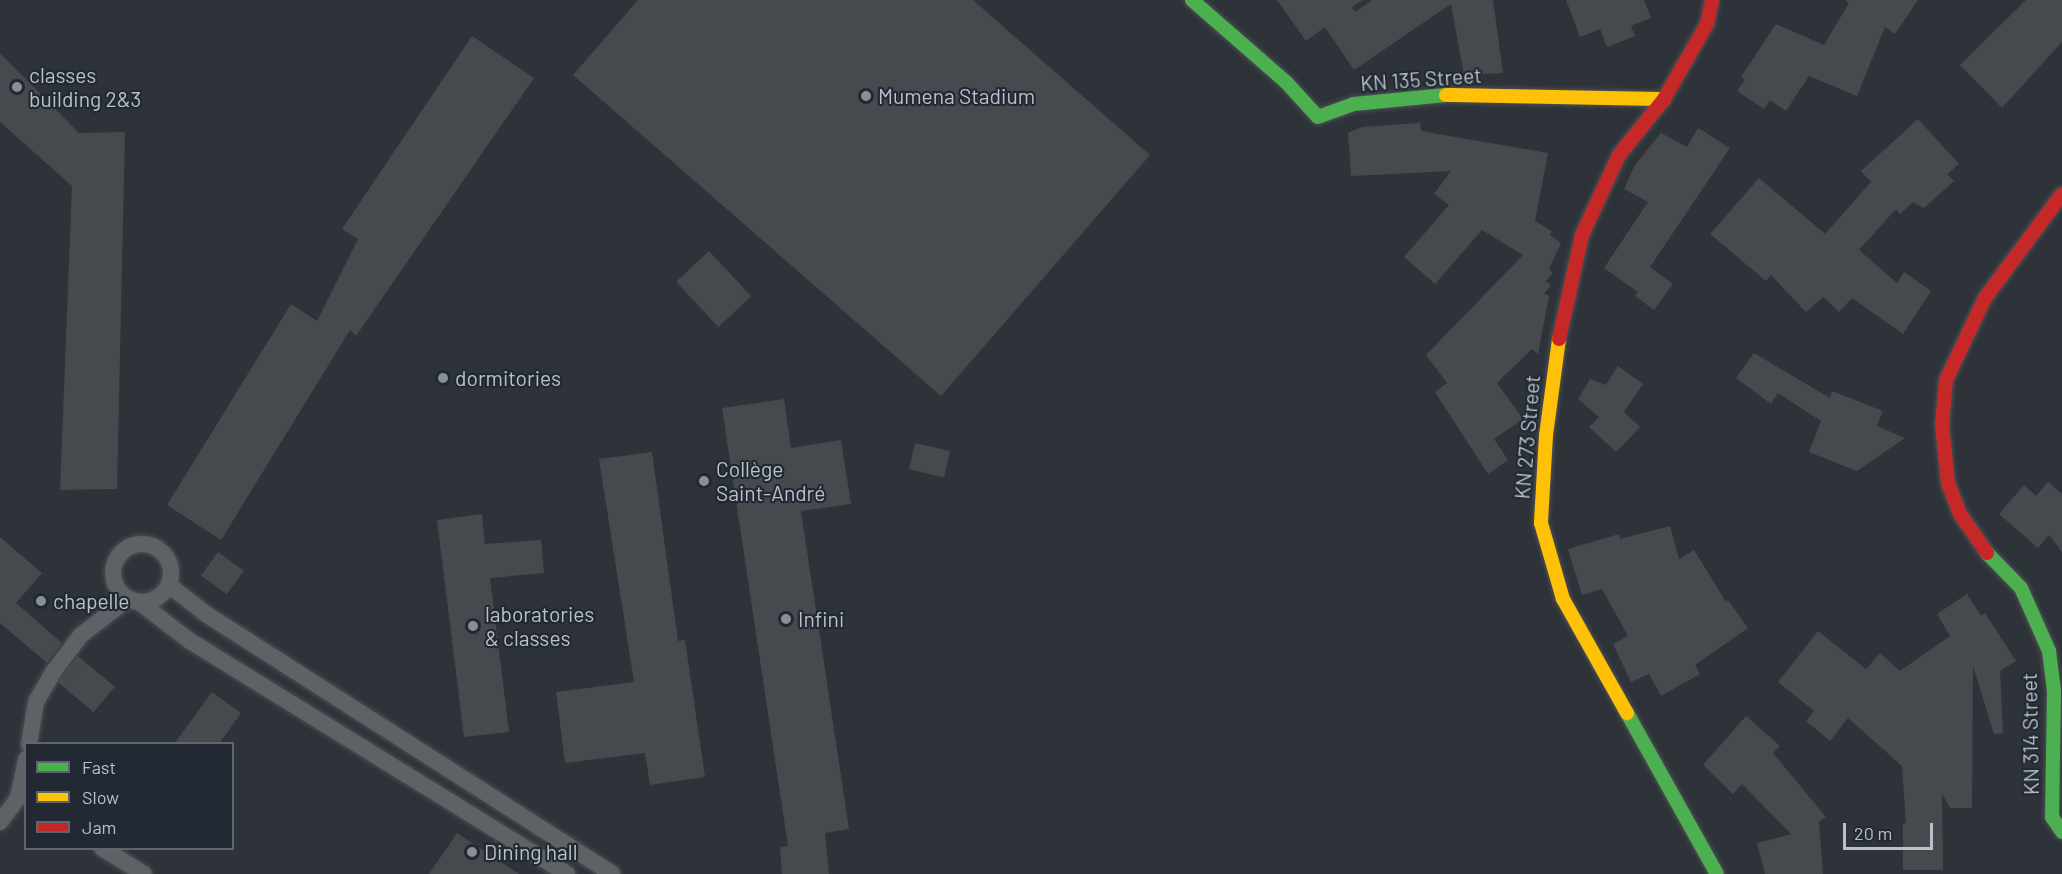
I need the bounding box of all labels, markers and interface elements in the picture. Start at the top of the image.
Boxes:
place label: classes building 2&3 [29,62,141,112]
street label: KN 135 Street [1359,62,1483,96]
marker: classes building 2&3 [10,80,24,94]
place label: Mumena Stadium [878,83,1035,109]
marker: Mumena Stadium [859,89,873,103]
place label: dormitories [455,365,561,391]
marker: dormitories [436,371,450,385]
street label: KN 273 Street [1509,374,1545,500]
place label: Collège Saint-André [716,456,825,506]
marker: Collège Saint-André [697,474,711,488]
place label: chapelle [53,588,129,614]
marker: chapelle [34,594,48,608]
place label: laboratories & classes [485,601,594,651]
place label: Infini [798,606,844,632]
marker: Infini [779,612,793,626]
marker: laboratories & classes [466,619,480,633]
street label: KN 314 Street [2016,673,2044,795]
legend [24,742,234,850]
text: Fast [82,756,116,778]
text: Slow [82,786,119,808]
scale bar [1846,811,1936,849]
text: Jam [82,816,116,838]
text: 20 m [1854,822,1892,844]
place label: Dining hall [484,839,577,865]
marker: Dining hall [465,845,479,859]

